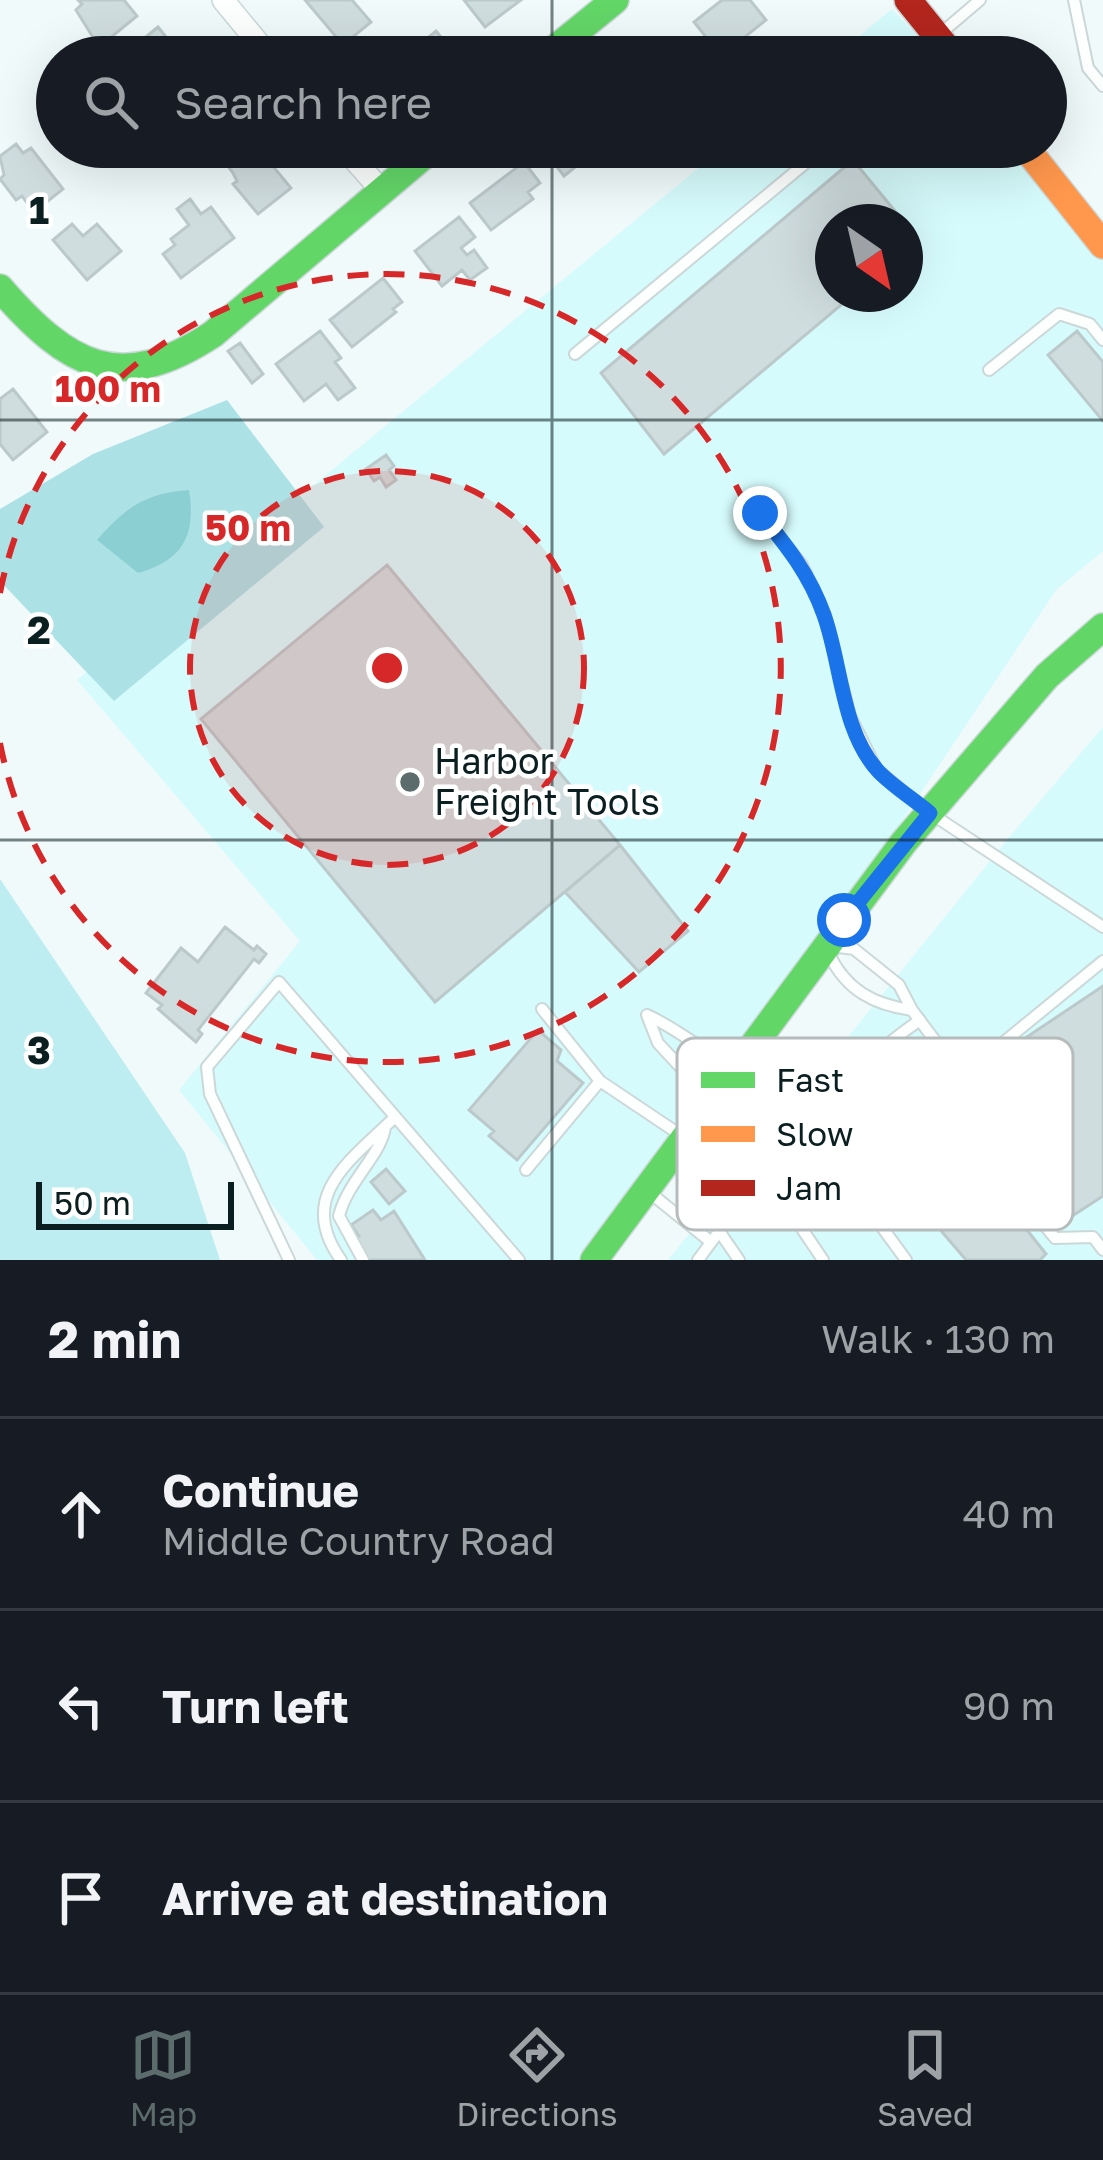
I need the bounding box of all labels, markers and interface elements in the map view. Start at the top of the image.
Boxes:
search box [36,36,1067,168]
icon: search [78,69,144,135]
text: Search here [174,75,432,129]
text: 1 [29,186,49,233]
north arrow [815,204,923,312]
text: 100 m [55,367,161,410]
route end [733,486,787,540]
text: 50 m [205,506,291,549]
text: 2 [27,606,51,653]
centre of rings [366,647,408,689]
place label: Harbor Freight Tools [434,739,660,823]
marker: Harbor Freight Tools [397,769,423,795]
route start [817,893,871,947]
text: 3 [27,1026,51,1073]
legend [677,1038,1073,1230]
text: Fast [776,1060,844,1099]
text: Slow [776,1114,854,1153]
text: Jam [776,1168,842,1207]
scale bar [36,1176,234,1229]
text: 50 m [54,1183,131,1222]
text: 2 min [48,1308,181,1369]
text: Walk · 130 m [821,1315,1055,1362]
text: Continue [162,1463,359,1517]
icon: ahead [48,1481,114,1547]
text: 40 m [963,1490,1055,1537]
text: Middle Country Road [162,1517,555,1564]
icon: left [48,1673,114,1739]
text: Turn left [162,1679,349,1733]
text: 90 m [963,1682,1055,1729]
icon: arrive [48,1865,114,1931]
text: Arrive at destination [162,1871,608,1925]
tab: Map [130,2022,197,2133]
tab: Directions [456,2022,618,2133]
tab: Saved [877,2022,973,2133]

